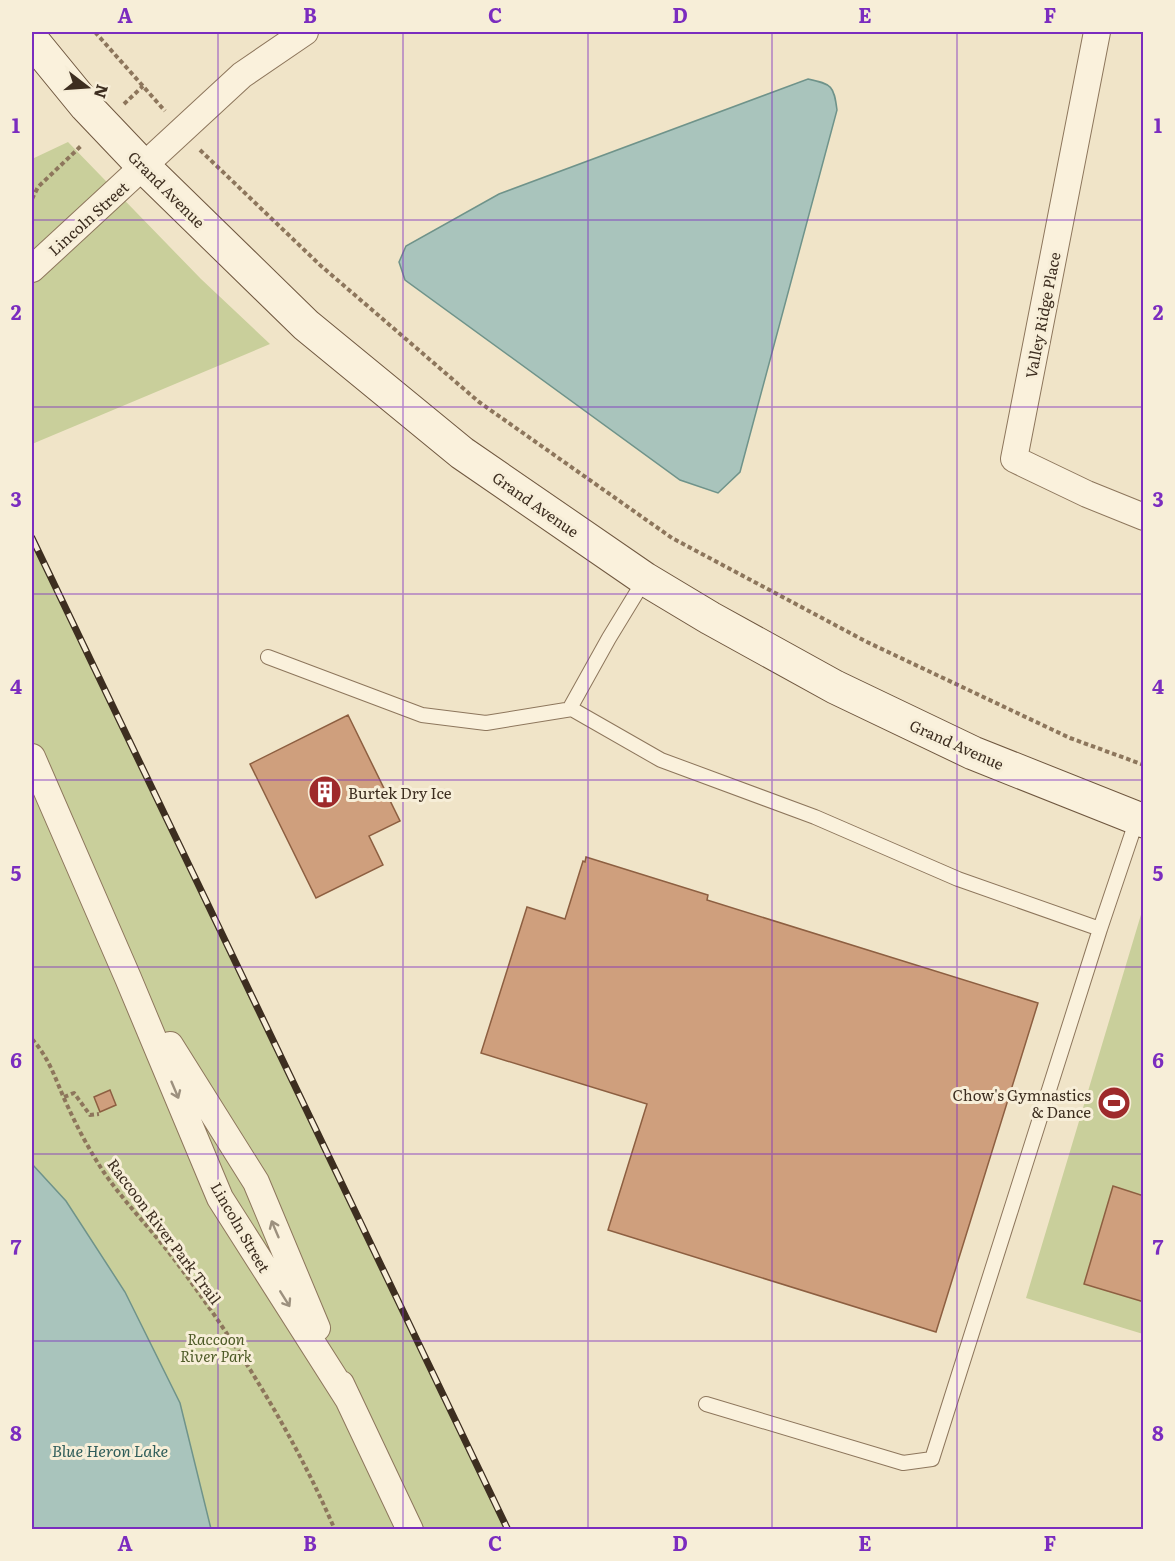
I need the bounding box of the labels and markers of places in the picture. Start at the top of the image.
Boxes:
building icon: Burtek Dry Ice [307,774,343,810]
place label: Burtek Dry Ice [348,781,452,804]
place label: Chow's Gymnastics & Dance [953,1083,1091,1123]
sports icon: Chow's Gymnastics & Dance [1096,1085,1132,1121]

